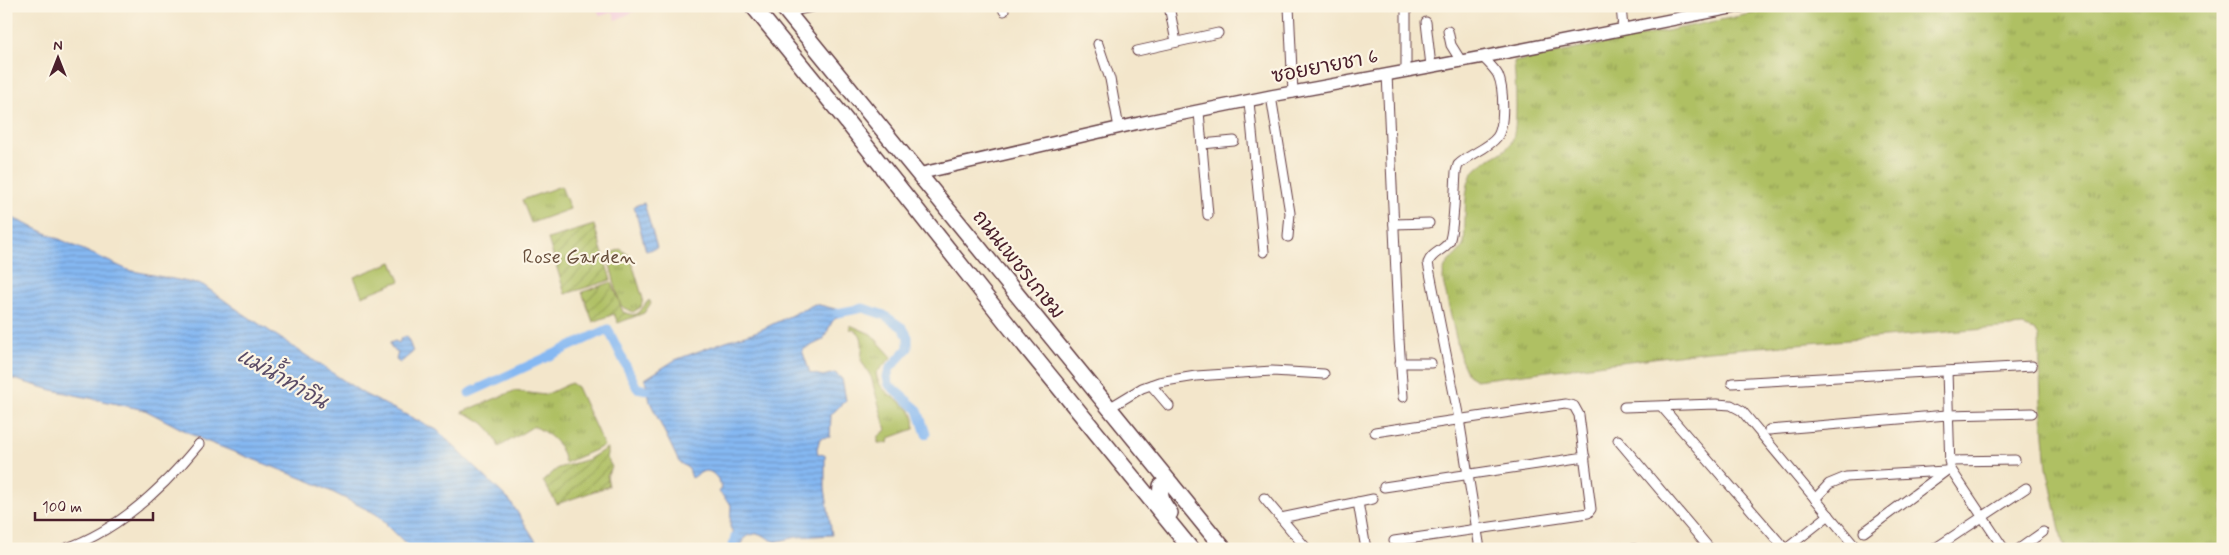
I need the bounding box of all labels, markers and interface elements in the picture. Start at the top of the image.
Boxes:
north arrow [32,32,82,82]
text: N [53,37,63,55]
street label: ซอยยายชา 6 [1269,43,1381,91]
street label: ถนนเพชรเกษม [966,205,1070,325]
park label: Rose Garden [523,244,636,271]
water label: แม่น้ำท่าจีน [232,336,337,417]
scale bar [35,490,152,522]
text: 100 m [42,498,82,518]

